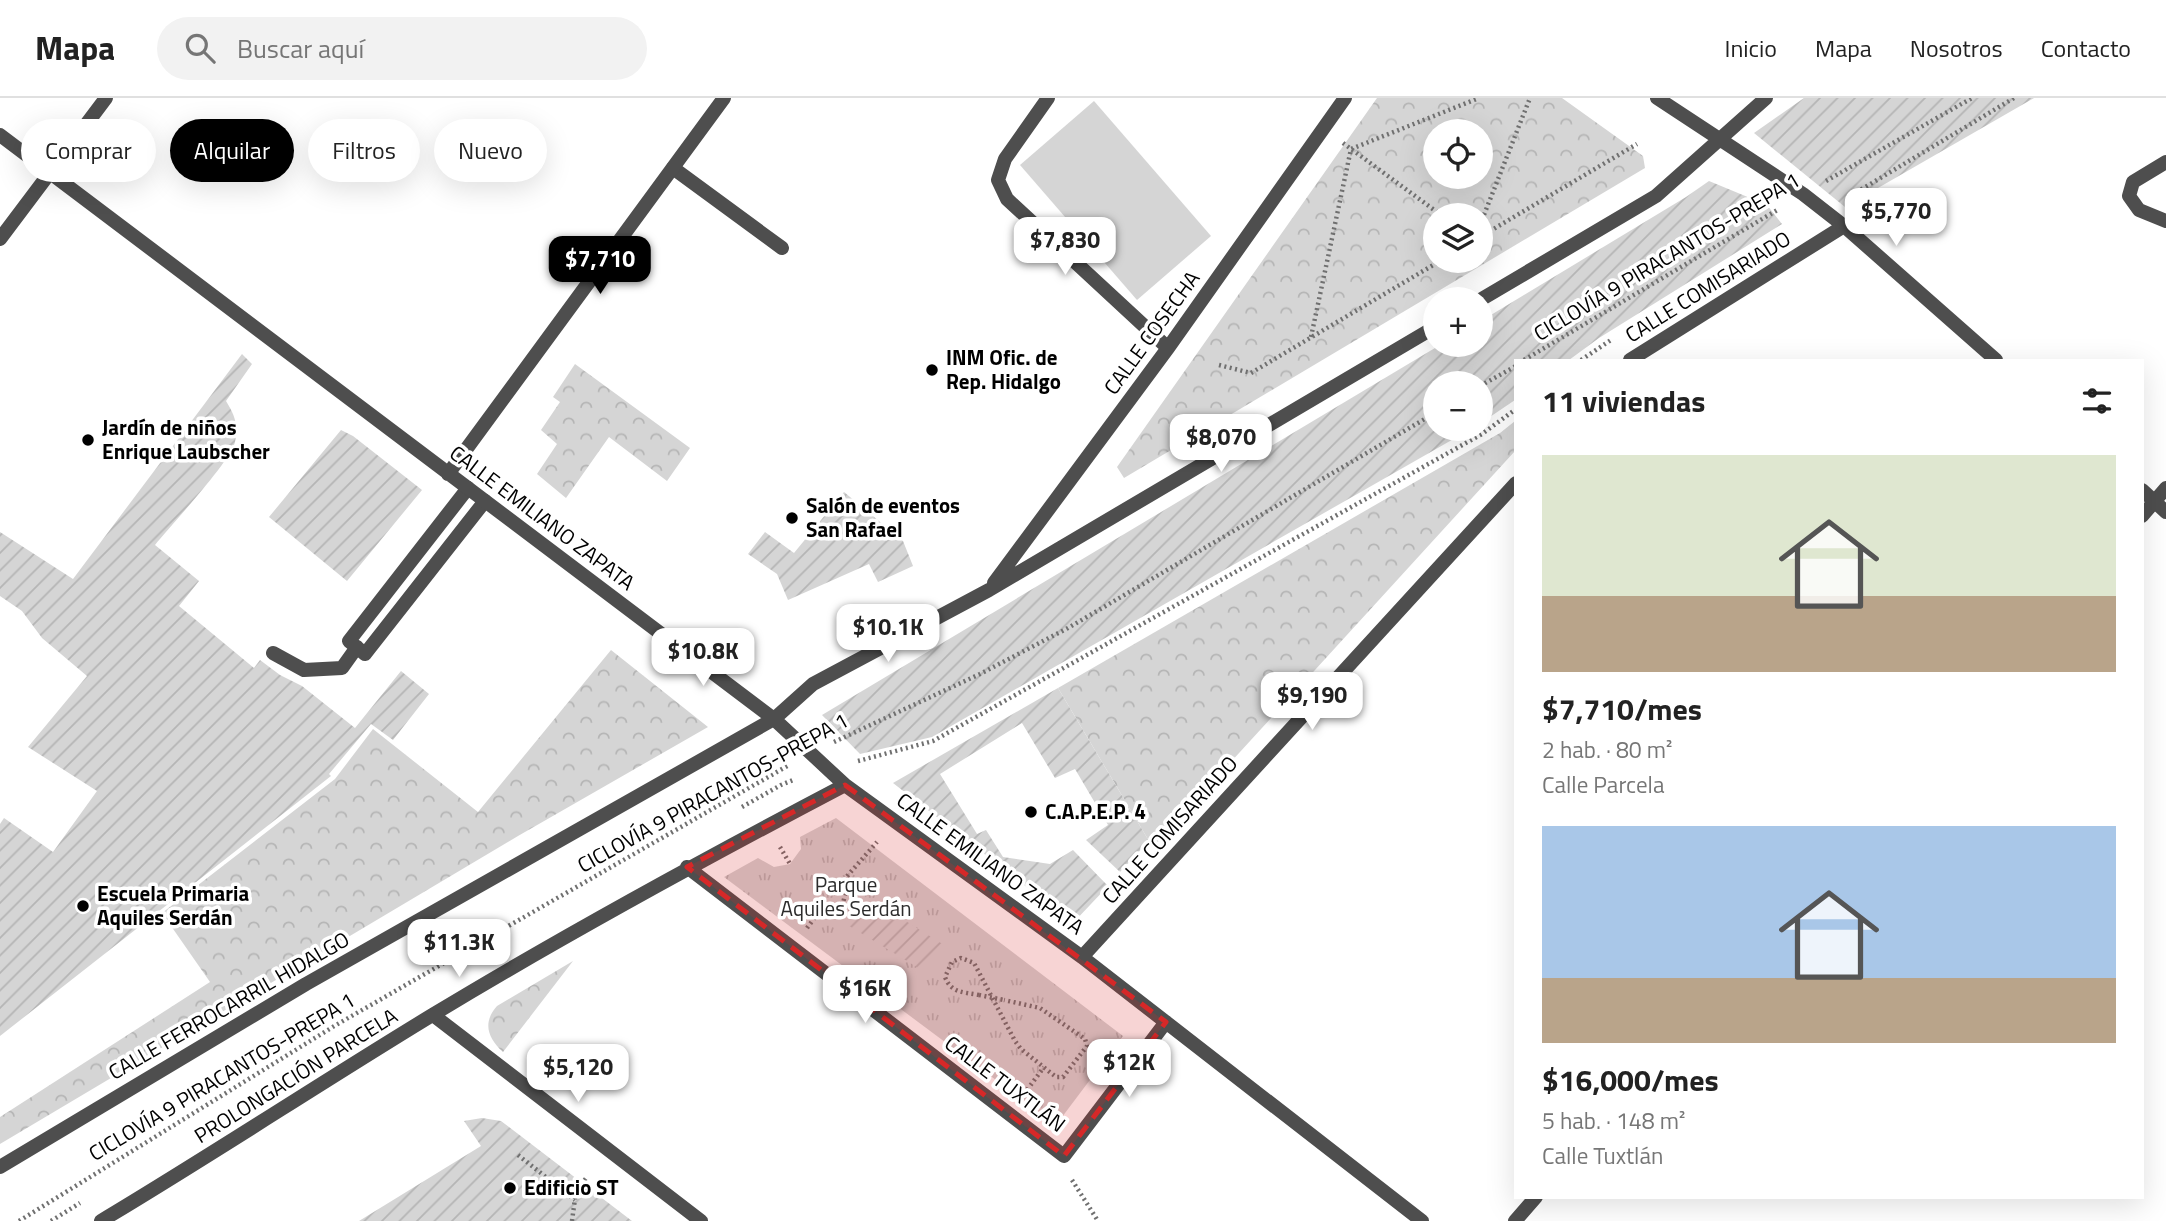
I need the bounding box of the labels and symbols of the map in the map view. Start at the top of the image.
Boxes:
street label: CICLOVÍA 9 PIRACANTOS-PREPA 1 [1527,164,1806,349]
pin: $5,770 [1839,188,1953,248]
pin: $7,830 [1008,218,1122,277]
street label: CALLE COMISARIADO [1618,222,1796,350]
pin: $7,710 [543,236,657,296]
street label: CALLE COSECHA [1095,263,1207,401]
place label: INM Ofic. de Rep. Hidalgo [946,341,1061,397]
marker: INM Ofic. de Rep. Hidalgo [924,362,940,378]
place label: Jardín de niños Enrique Laubscher [102,411,270,467]
pin: $8,070 [1164,414,1278,474]
marker: Jardín de niños Enrique Laubscher [80,432,96,448]
street label: CALLE EMILIANO ZAPATA [443,437,642,598]
place label: Salón de eventos San Rafael [806,489,960,545]
marker: Salón de eventos San Rafael [784,510,800,526]
pin: $10.1K [831,604,945,664]
pin: $10.8K [646,628,760,688]
pin: $9,190 [1255,672,1369,732]
street label: CICLOVÍA 9 PIRACANTOS-PREPA 1 [571,704,854,880]
street label: CALLE COMISARIADO [1094,748,1245,911]
street label: CALLE EMILIANO ZAPATA [890,784,1091,942]
place label: C.A.P.E.P. 4 [1045,795,1146,827]
marker: C.A.P.E.P. 4 [1023,804,1039,820]
park label: Parque Aquiles Serdán [781,868,911,924]
place label: Escuela Primaria Aquiles Serdán [97,877,249,933]
marker: Escuela Primaria Aquiles Serdán [75,898,91,914]
pin: $11.3K [402,920,516,979]
street label: CALLE FERROCARRIL HIDALGO [102,923,355,1087]
pin: $16K [824,965,906,1025]
street label: CICLOVÍA 9 PIRACANTOS-PREPA 1 [82,984,361,1169]
street label: PROLONGACIÓN PARCELA [188,999,404,1151]
street label: CALLE TUXTLÁN [938,1027,1073,1139]
pin: $12K [1088,1040,1170,1099]
pin: $5,120 [521,1044,635,1104]
place label: Edificio ST [524,1171,618,1203]
marker: Edificio ST [502,1180,518,1196]

